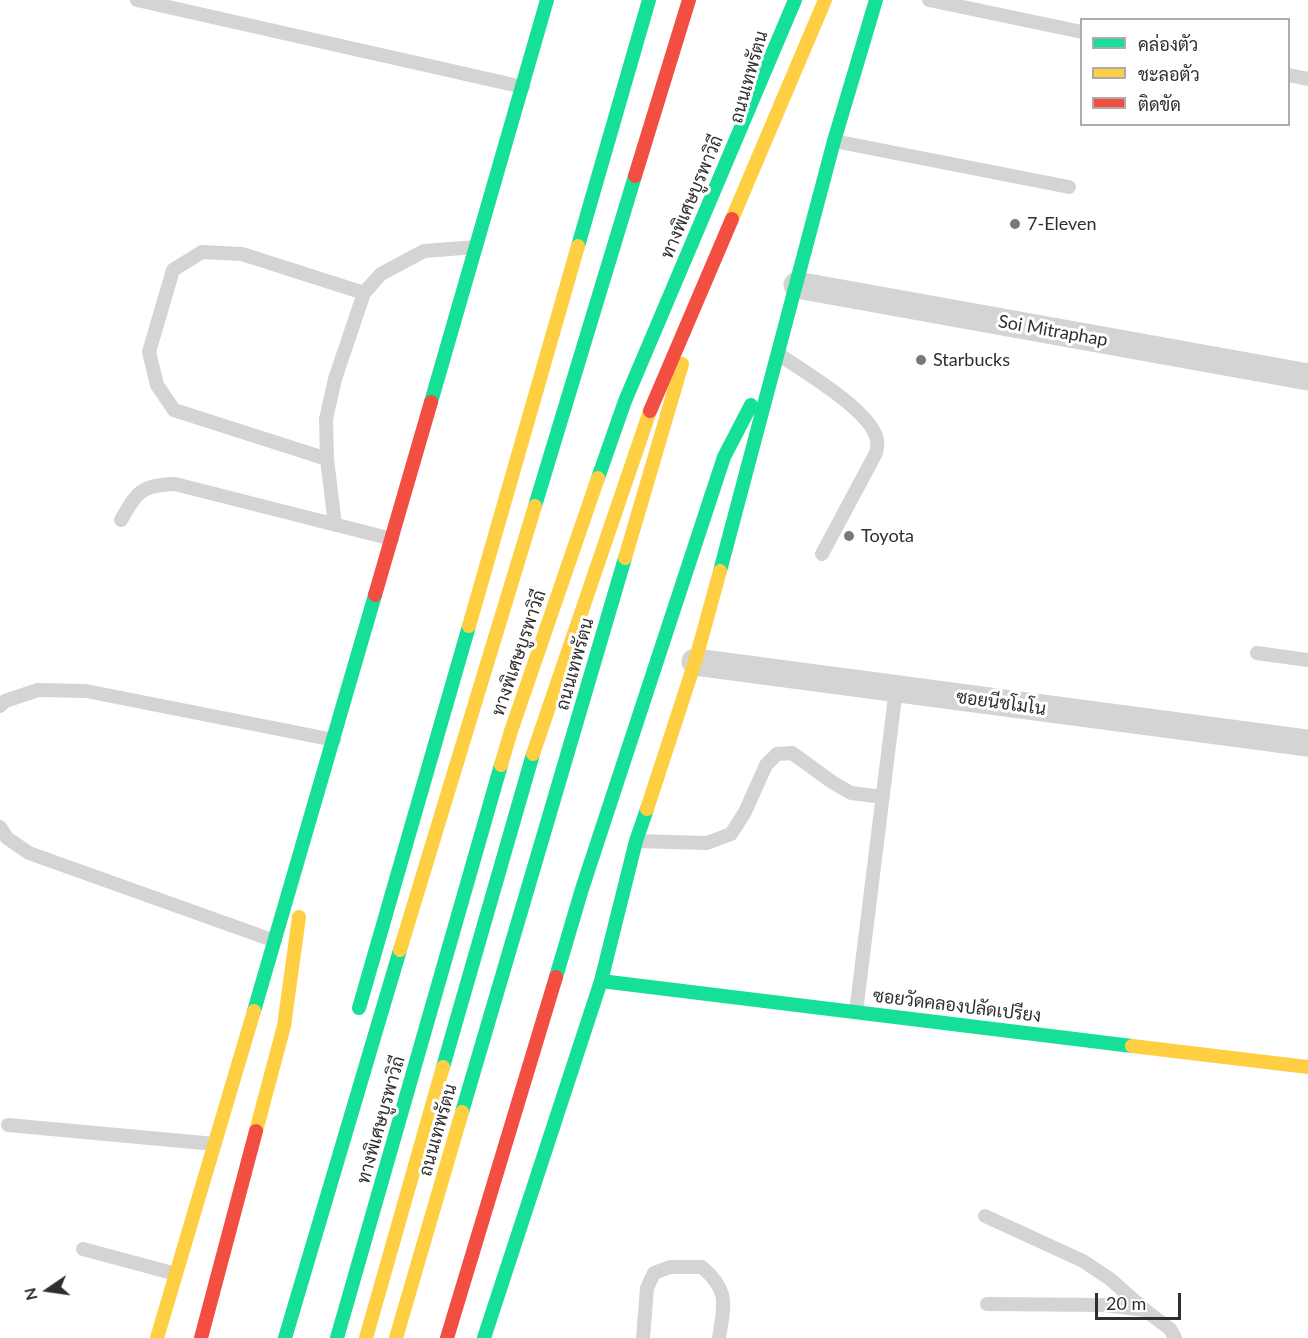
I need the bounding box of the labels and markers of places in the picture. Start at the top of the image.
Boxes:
place label: 7-Eleven [1027,213,1097,235]
marker: 7-Eleven [1008,217,1022,231]
place label: Starbucks [933,349,1010,371]
marker: Starbucks [914,353,928,367]
place label: Toyota [861,525,914,547]
marker: Toyota [842,529,856,543]

